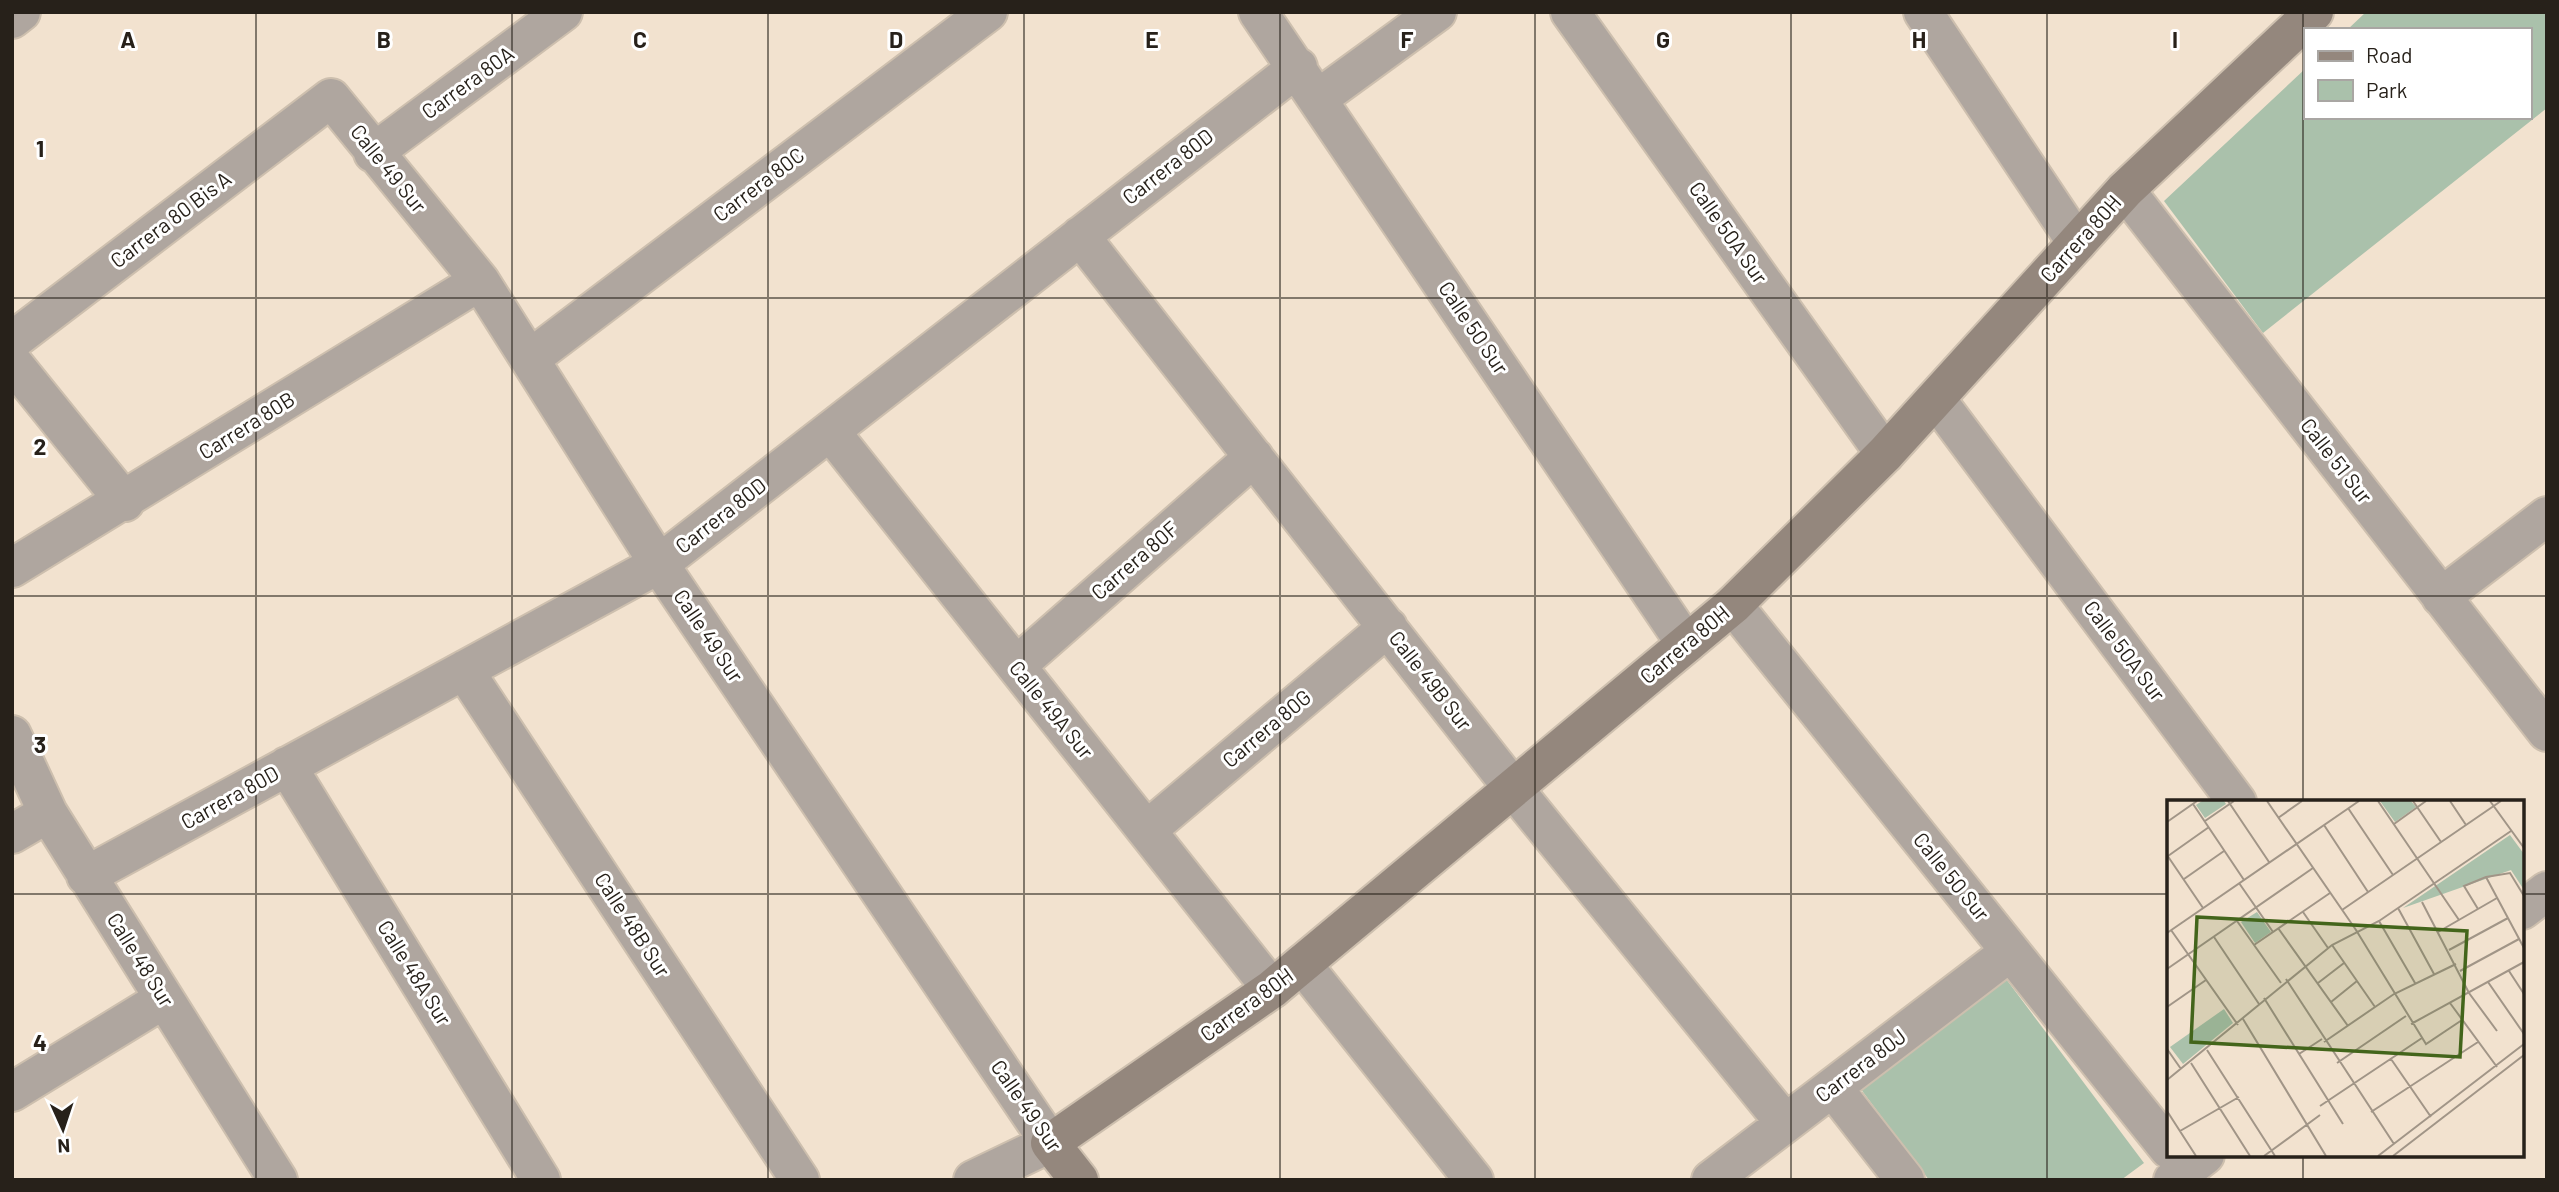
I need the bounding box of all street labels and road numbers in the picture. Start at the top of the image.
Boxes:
street label: Carrera 80A [416,40,518,124]
street label: Calle 49 Sur [346,119,433,217]
street label: Carrera 80D [1117,123,1217,209]
street label: Carrera 80C [708,141,809,226]
street label: Carrera 80 Bis A [105,165,236,272]
street label: Calle 50A Sur [1685,176,1774,288]
street label: Carrera 80H [2034,189,2126,287]
street label: Calle 50 Sur [1434,276,1515,379]
street label: Carrera 80B [194,385,299,464]
street label: Calle 51 Sur [2296,412,2378,508]
street label: Carrera 80D [670,472,770,558]
street label: Carrera 80F [1085,515,1183,604]
street label: Calle 49 Sur [669,584,750,686]
street label: Calle 50A Sur [2079,595,2171,705]
street label: Carrera 80H [1634,599,1734,688]
street label: Calle 49B Sur [1385,625,1478,735]
street label: Calle 49A Sur [1005,655,1100,763]
street label: Carrera 80G [1217,684,1315,772]
street label: Carrera 80D [176,760,283,834]
street label: Calle 50 Sur [1909,827,1996,926]
street label: Calle 48B Sur [590,867,676,981]
street label: Calle 48 Sur [103,908,180,1011]
street label: Calle 48A Sur [373,915,458,1030]
street label: Carrera 80H [1195,962,1297,1046]
street label: Carrera 80J [1810,1023,1910,1107]
street label: Calle 49 Sur [987,1054,1068,1156]

